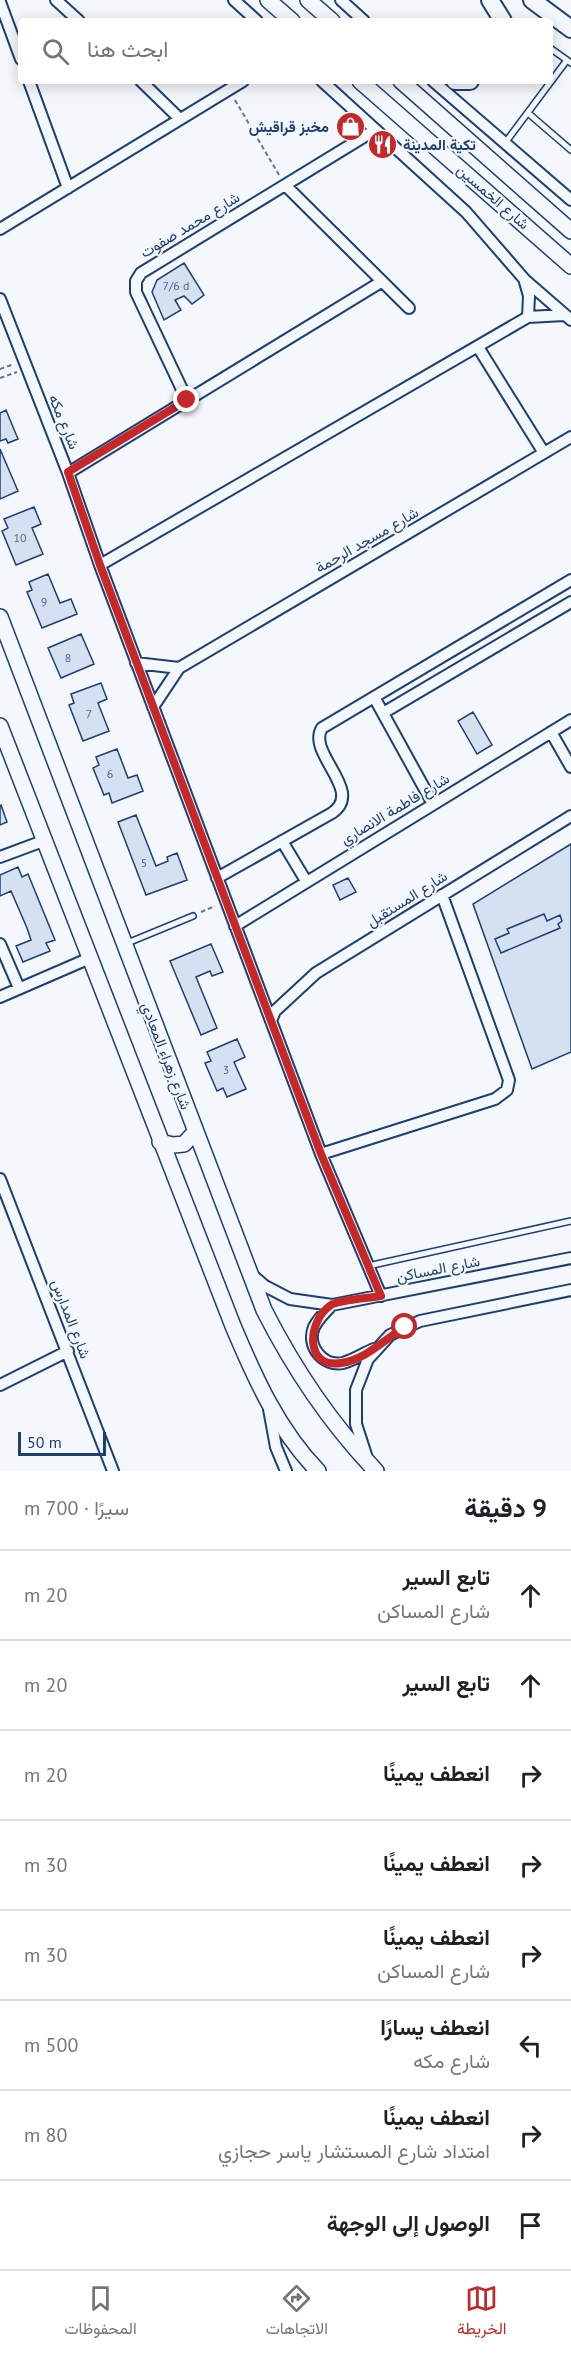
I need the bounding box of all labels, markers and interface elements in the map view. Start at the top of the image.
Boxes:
search box [18,18,553,84]
icon: search [39,35,72,68]
text: ابحث هنا [87,35,168,63]
shop icon: مخبز قراقيش [334,111,366,143]
place label: مخبز قراقيش [249,117,329,136]
restaurant icon: تكية المدينة [366,129,398,161]
place label: تكية المدينة [403,135,476,154]
street label: شارع الخمسين [452,160,534,235]
street label: شارع محمد صفوت [137,187,244,263]
house number: 7/6 d [163,278,190,293]
route end [173,386,199,412]
street label: شارع مكه [43,392,84,453]
street label: شارع مسجد الرحمة [312,502,423,578]
house number: 10 [13,530,27,545]
house number: 9 [41,594,47,609]
house number: 8 [65,650,71,665]
house number: 7 [86,706,92,721]
house number: 6 [107,766,113,781]
street label: شارع فاطمة الانصاري [337,768,455,852]
house number: 5 [141,855,147,870]
street label: شارع المستقبل [363,866,452,933]
street label: شارع زهراء المعادي [134,999,196,1114]
house number: 3 [223,1062,229,1077]
street label: شارع المساكن [395,1251,482,1288]
street label: شارع المدارس [46,1276,95,1362]
route start [391,1313,417,1339]
scale bar [18,1429,106,1456]
text: 50 m [27,1432,62,1452]
text: 9 دقيقة [464,1491,547,1524]
text: سيرًا · 700 m [24,1495,129,1521]
text: تابع السير [402,1563,490,1591]
icon: ahead [514,1579,547,1612]
text: 20 m [24,1582,67,1608]
text: شارع المساكن [377,1598,490,1624]
text: تابع السير [402,1669,490,1697]
icon: ahead [514,1669,547,1702]
text: 20 m [24,1672,67,1698]
text: انعطف يمينًا [383,1759,490,1787]
icon: right [514,1759,547,1792]
text: 20 m [24,1762,67,1788]
text: انعطف يمينًا [383,1849,490,1877]
icon: right [514,1849,547,1882]
text: 30 m [24,1852,67,1878]
text: انعطف يمينًا [383,1923,490,1951]
icon: right [514,1939,547,1972]
text: 30 m [24,1942,67,1968]
text: شارع المساكن [377,1958,490,1984]
text: انعطف يسارًا [380,2013,490,2041]
icon: left [514,2029,547,2062]
text: 500 m [24,2032,78,2058]
text: شارع مكه [413,2048,490,2074]
text: انعطف يمينًا [383,2103,490,2131]
icon: right [514,2119,547,2152]
text: 80 m [24,2122,67,2148]
text: امتداد شارع المستشار ياسر حجازي [218,2138,490,2164]
text: الوصول إلى الوجهة [327,2209,490,2237]
icon: arrive [514,2209,547,2242]
tab: المحفوظات [65,2282,137,2343]
tab: الاتجاهات [266,2282,328,2343]
tab: الخريطة [457,2282,506,2343]

